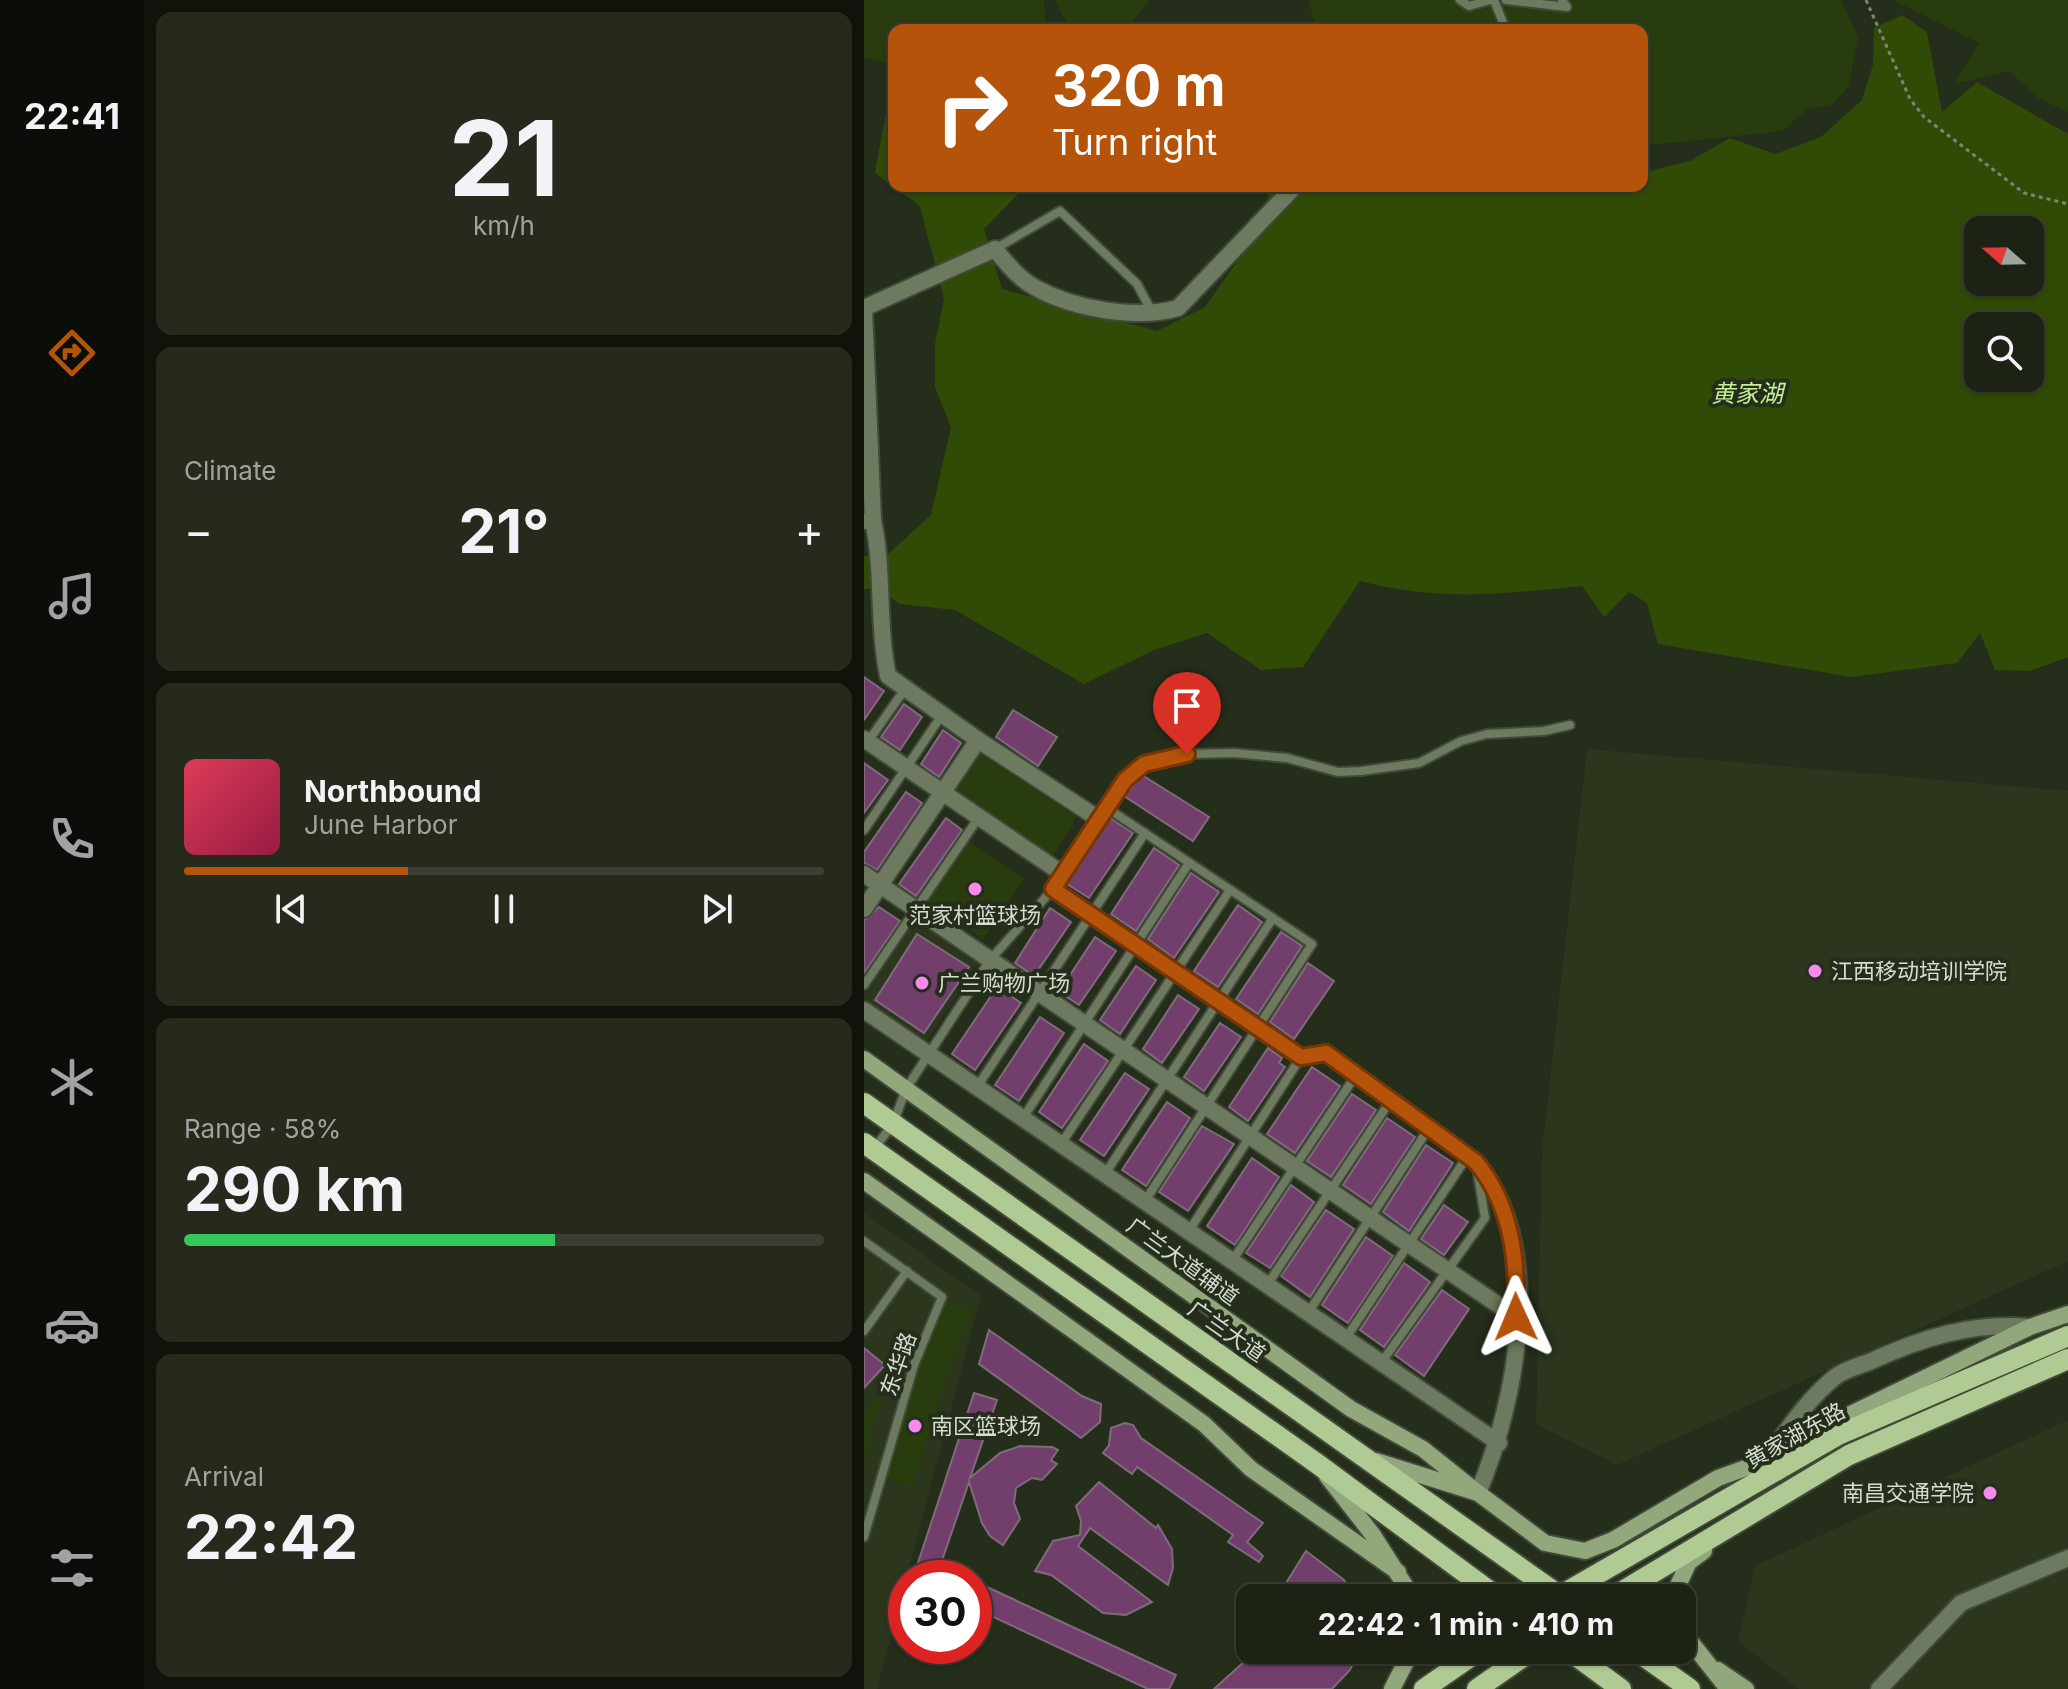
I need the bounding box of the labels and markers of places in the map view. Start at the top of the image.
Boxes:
pin [1153,672,1221,754]
marker: 范家村篮球场 [966,880,984,898]
place label: 范家村篮球场 [909,902,1041,928]
place label: 江西移动培训学院 [1831,958,2007,984]
marker: 江西移动培训学院 [1806,962,1824,980]
place label: 广兰购物广场 [938,970,1070,996]
marker: 广兰购物广场 [913,974,931,992]
place label: 南区篮球场 [931,1413,1041,1439]
marker: 南区篮球场 [906,1417,924,1435]
place label: 南昌交通学院 [1842,1480,1974,1506]
marker: 南昌交通学院 [1981,1484,1999,1502]

